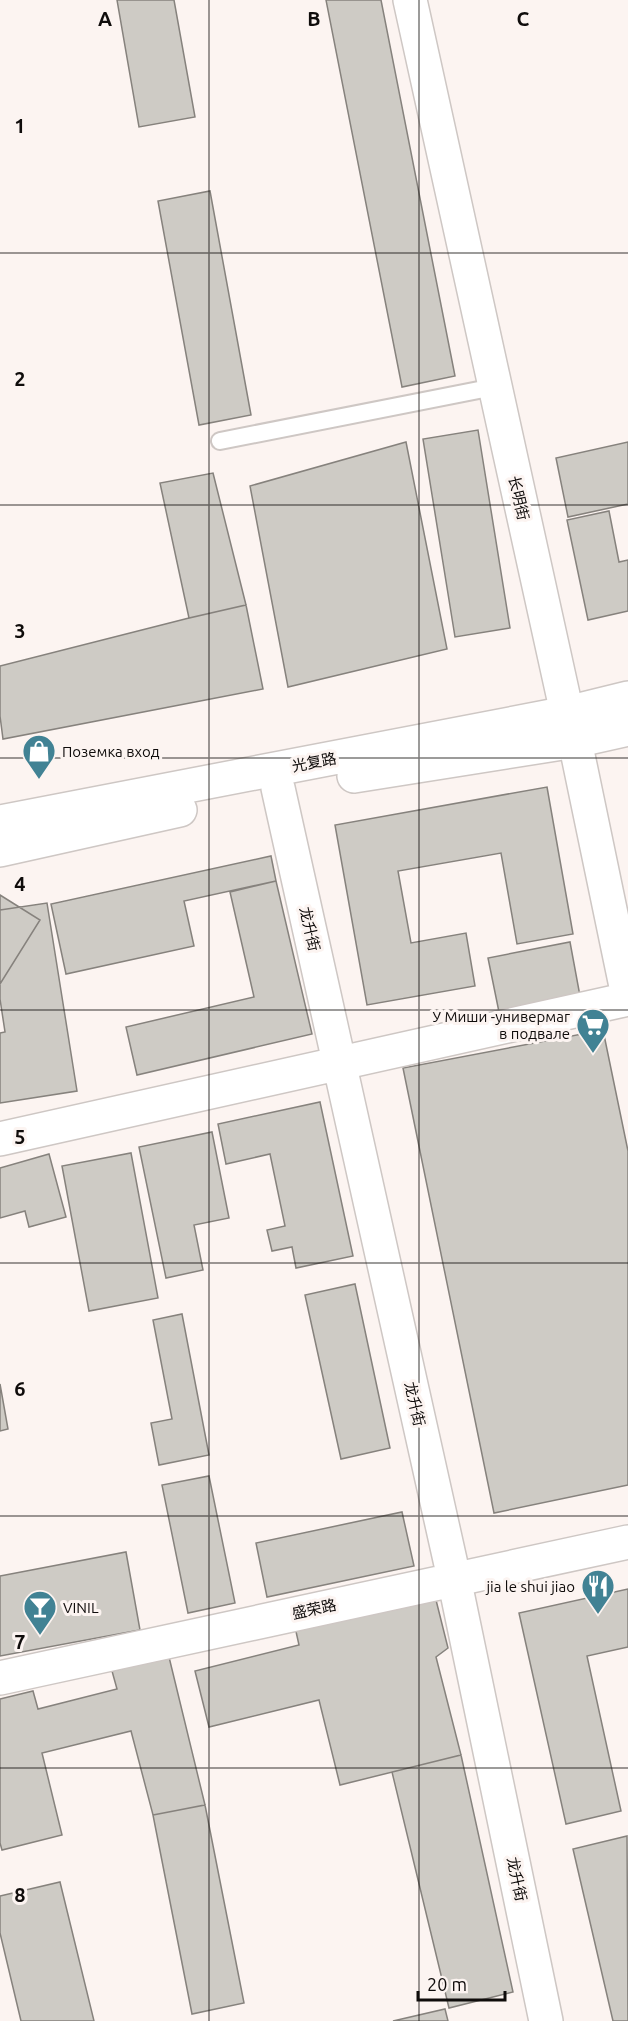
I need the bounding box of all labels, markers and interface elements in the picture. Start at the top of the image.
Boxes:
text: A [98,7,112,30]
text: B [307,7,321,30]
text: C [517,7,530,30]
text: 1 [14,114,26,137]
text: 2 [14,367,26,390]
street label: 长明街 [506,474,532,522]
text: 3 [14,619,26,642]
shop icon: Поземка вход [21,733,57,780]
place label: Поземка вход [62,743,160,760]
street label: 光复路 [290,749,338,775]
text: 4 [14,872,26,895]
street label: 龙升街 [297,905,323,953]
supermarket icon: У Миши -универмаг в подвале [575,1007,611,1054]
place label: У Миши -универмаг в подвале [433,1008,570,1042]
text: 5 [14,1125,26,1148]
text: 6 [14,1377,26,1400]
street label: 龙升街 [402,1380,428,1428]
restaurant icon: jia le shui jiao [580,1568,616,1615]
place label: jia le shui jiao [485,1578,575,1595]
bar icon: VINIL [22,1589,58,1636]
street label: 盛荣路 [290,1596,338,1622]
place label: VINIL [63,1599,99,1616]
text: 7 [14,1630,26,1653]
street label: 龙升街 [504,1855,530,1903]
text: 8 [14,1883,26,1906]
scale bar [418,1964,505,2002]
text: 20 m [427,1974,467,1994]

